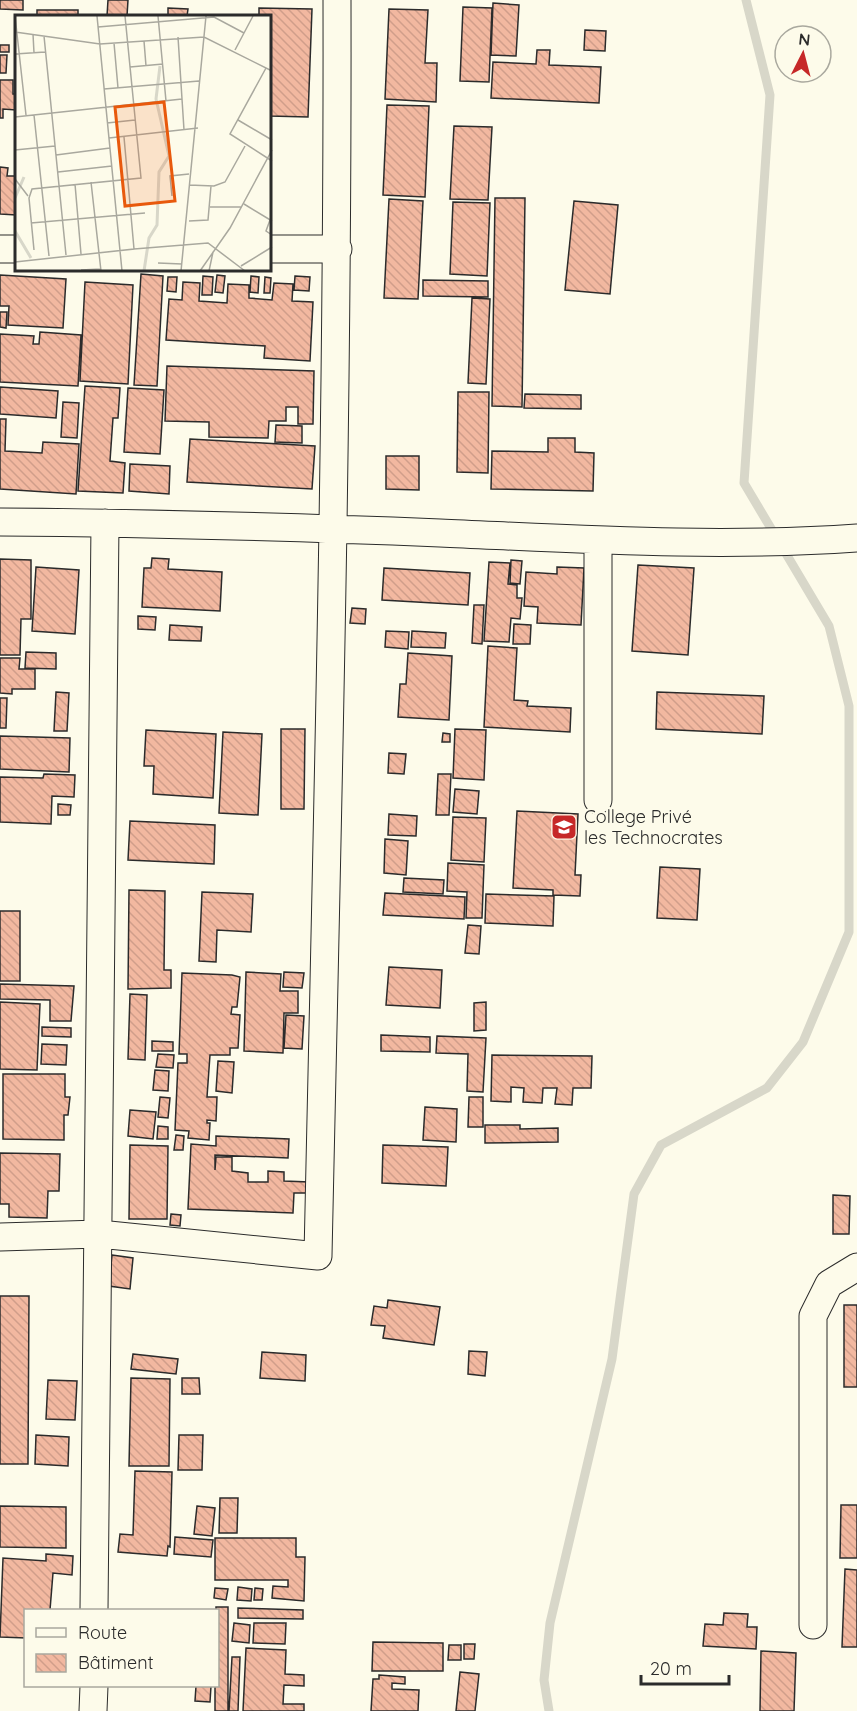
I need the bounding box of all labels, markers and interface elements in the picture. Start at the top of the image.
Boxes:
inset map [15,15,272,272]
north arrow [773,24,833,84]
text: N [798,29,811,50]
place label: College Privé les Technocrates [584,805,723,849]
school or university icon: College Privé les Technocrates [549,812,579,842]
legend [24,1609,219,1687]
text: Route [78,1621,127,1644]
scale bar [641,1648,730,1686]
text: Bâtiment [78,1651,154,1674]
text: 20 m [650,1657,692,1680]

